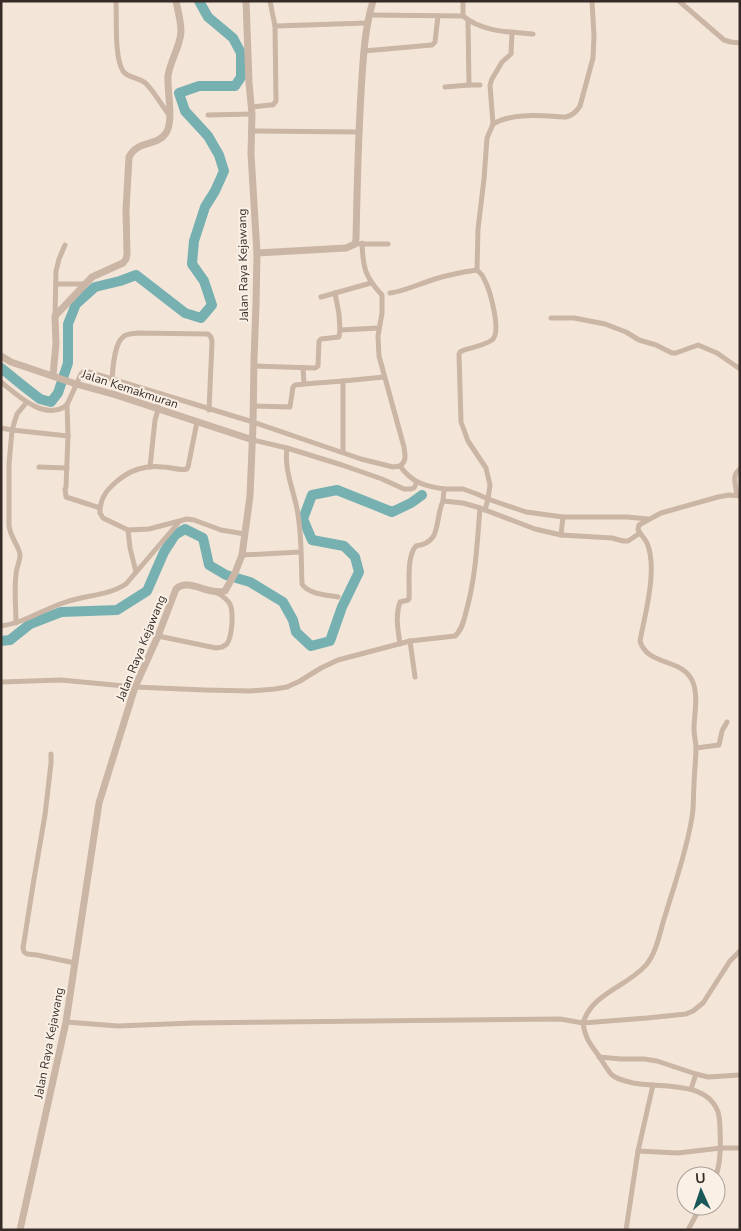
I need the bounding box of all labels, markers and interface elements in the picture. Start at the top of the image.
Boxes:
street label: Jalan Raya Kejawang [234,208,252,323]
street label: Jalan Kemakmuran [79,365,180,412]
street label: Jalan Raya Kejawang [112,593,170,704]
street label: Jalan Raya Kejawang [30,986,68,1101]
north arrow [676,1166,726,1216]
text: U [695,1169,706,1188]

